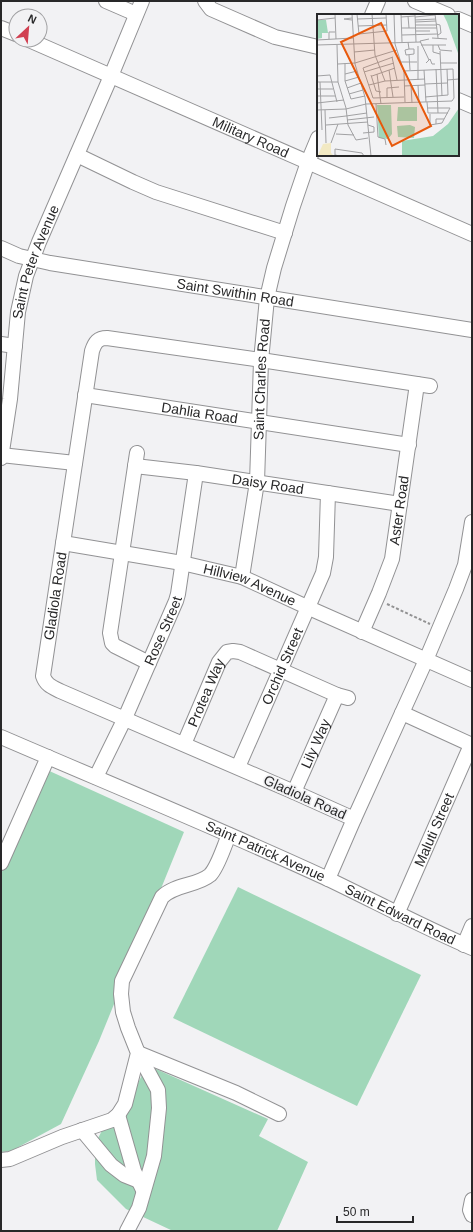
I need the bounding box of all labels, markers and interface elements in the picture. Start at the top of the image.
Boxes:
north arrow [8,8,48,48]
text: N [26,12,39,26]
inset map [317,14,459,156]
street label: Military Road [210,113,291,161]
street label: Saint Peter Avenue [9,202,62,320]
street label: Saint Swithin Road [175,275,295,310]
street label: Saint Charles Road [250,318,273,440]
street label: Dahlia Road [160,399,239,426]
street label: Daisy Road [231,471,305,497]
street label: Aster Road [386,475,412,546]
street label: Gladiola Road [41,551,70,641]
street label: Hillview Avenue [202,560,299,609]
street label: Rose Street [141,594,185,668]
street label: Orchid Street [258,625,306,707]
street label: Protea Way [184,656,228,729]
street label: Lily Way [298,716,333,771]
street label: Gladiola Road [261,772,349,822]
street label: Maluti Street [411,790,457,869]
street label: Saint Patrick Avenue [203,817,328,885]
street label: Saint Edward Road [343,881,458,948]
scale bar [337,1198,413,1224]
text: 50 m [343,1205,370,1219]

